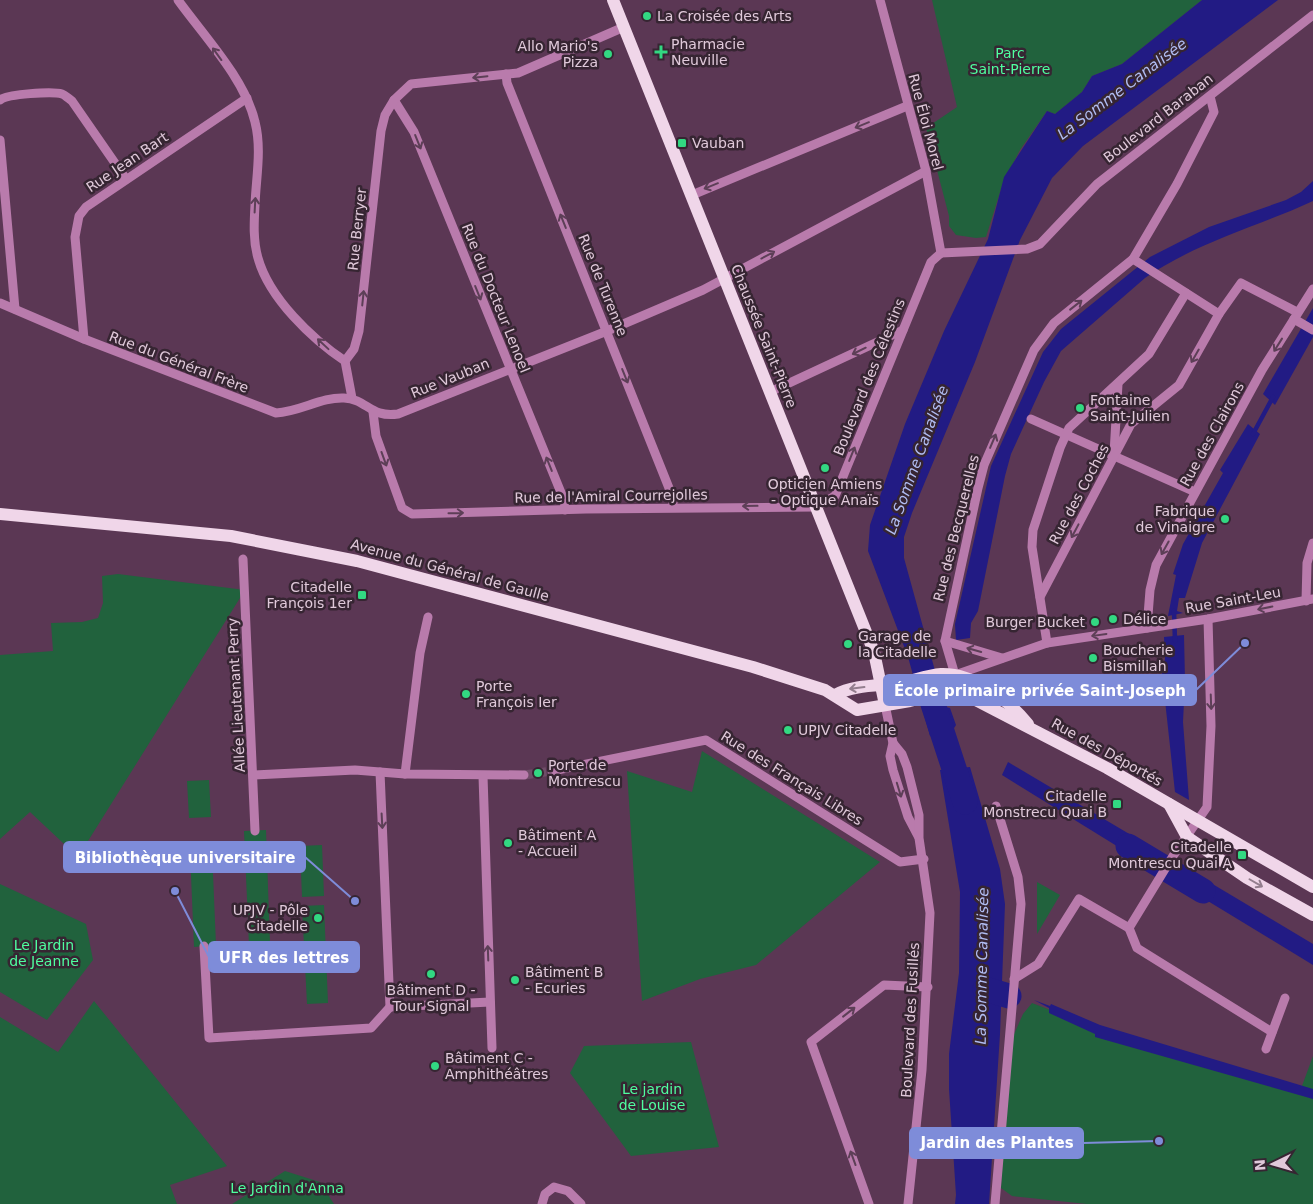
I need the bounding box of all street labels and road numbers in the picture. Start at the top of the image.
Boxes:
street label: Boulevard Baraban [1100,70,1216,166]
street label: Rue Éloi Morel [905,72,947,172]
street label: Rue Jean Bart [83,128,171,195]
street label: Rue Berryer [345,187,369,271]
street label: Rue du Docteur Lenoel [459,221,533,375]
street label: Rue de Turenne [575,232,631,338]
street label: Chaussée Saint-Pierre [728,262,800,410]
street label: Boulevard des Célestins [830,296,908,458]
street label: Rue du Général Frère [107,328,251,396]
street label: Rue Vauban [408,355,492,401]
street label: Rue des Clairons [1177,379,1247,489]
street label: Rue des Coches [1046,441,1112,547]
street label: Rue des Becquerelles [930,453,982,603]
street label: Rue de l'Amiral Courrejolles [514,486,708,506]
street label: Avenue du Général de Gaulle [349,536,551,604]
street label: Rue Saint-Leu [1184,584,1282,616]
street label: Allée Lieutenant Perry [224,617,248,773]
street label: Rue des Déportés [1049,715,1165,789]
street label: Rue des Français Libres [718,728,866,828]
street label: Boulevard des Fusillés [898,942,922,1098]

